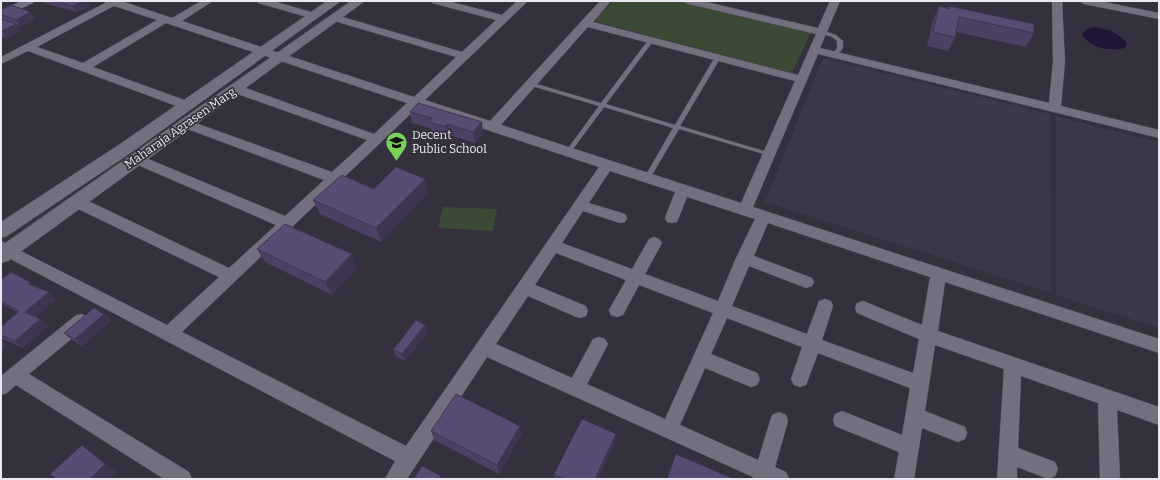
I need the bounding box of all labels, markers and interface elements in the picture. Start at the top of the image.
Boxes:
street label: Maharaja Agrasen Marg [122,84,238,172]
place label: Decent Public School [412,128,487,156]
school or university icon: Decent Public School [384,129,410,162]

